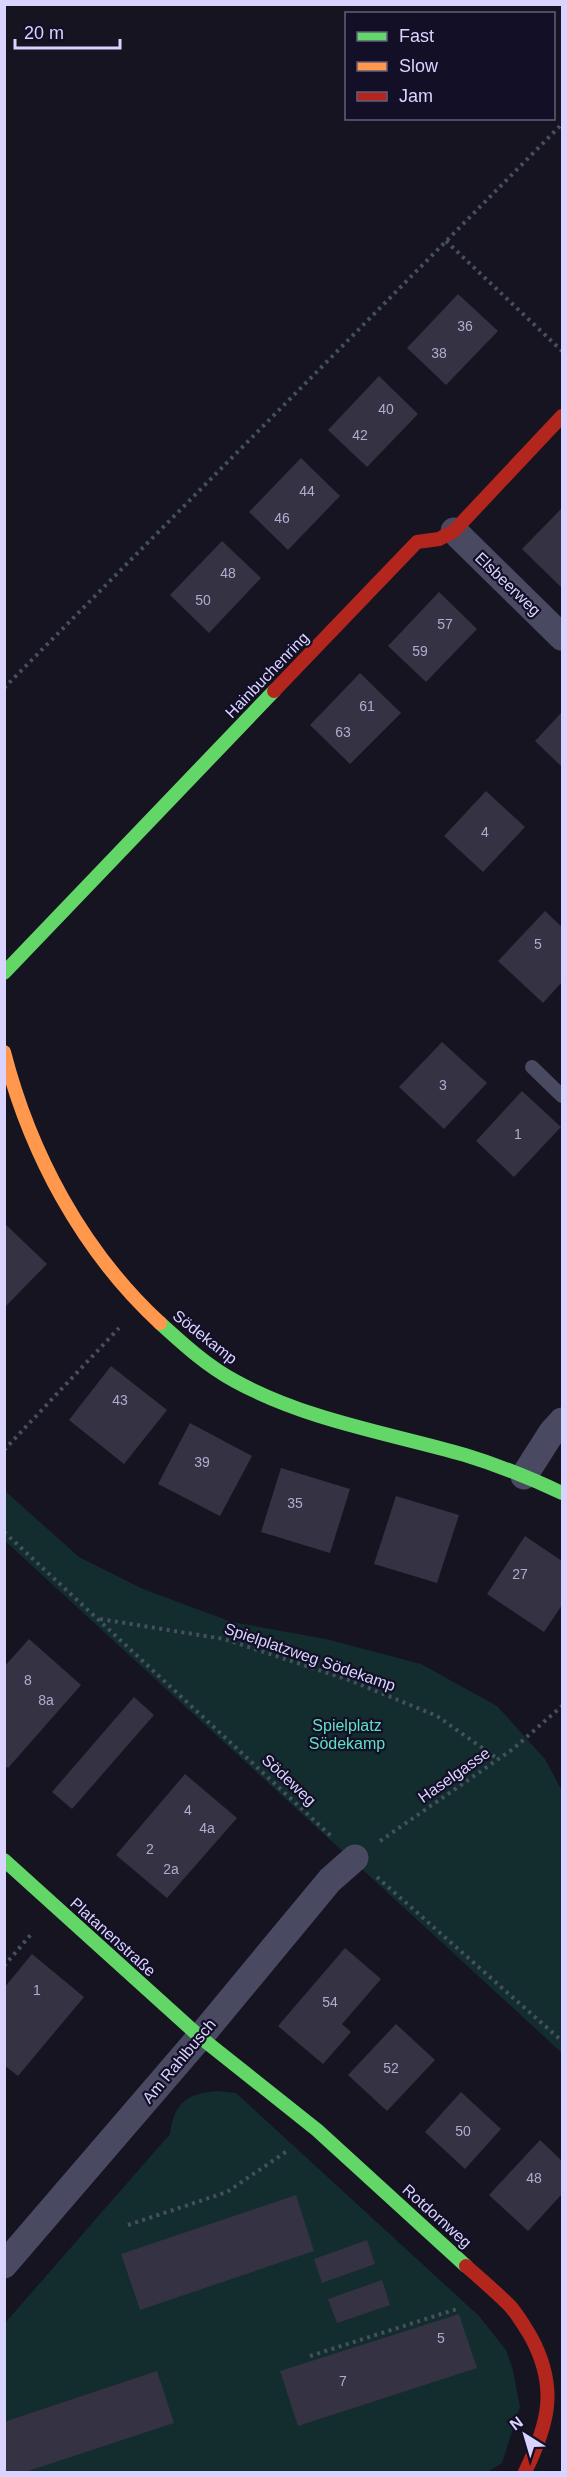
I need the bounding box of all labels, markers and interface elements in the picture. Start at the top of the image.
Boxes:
scale bar [15,12,120,50]
legend [345,12,555,120]
text: 20 m [24,23,64,43]
text: Fast [399,26,434,46]
text: Slow [399,56,439,76]
text: Jam [399,86,433,106]
house number: 36 [457,318,473,334]
house number: 38 [431,345,447,361]
house number: 40 [378,401,394,417]
house number: 42 [352,427,368,443]
house number: 44 [299,483,315,499]
house number: 46 [274,510,290,526]
street label: Elsbeerweg [472,549,544,619]
house number: 48 [220,565,236,581]
house number: 50 [195,592,211,608]
house number: 57 [437,616,453,632]
street label: Hainbuchenring [222,629,312,721]
house number: 59 [412,643,428,659]
house number: 61 [359,698,375,714]
house number: 63 [335,724,351,740]
house number: 4 [481,824,489,840]
house number: 5 [534,936,542,952]
house number: 3 [439,1077,447,1093]
house number: 1 [514,1126,522,1142]
street label: Södekamp [170,1307,240,1367]
house number: 43 [112,1392,128,1408]
house number: 39 [194,1454,210,1470]
house number: 35 [287,1495,303,1511]
house number: 27 [512,1566,528,1582]
street label: Spielplatzweg Södekamp [222,1620,398,1694]
house number: 8 [24,1672,32,1688]
house number: 8a [38,1692,54,1708]
park label: Spielplatz Södekamp [309,1717,385,1752]
street label: Haselgasse [415,1744,493,1806]
street label: Södeweg [259,1751,319,1809]
house number: 4 [184,1802,192,1818]
house number: 4a [199,1820,215,1836]
house number: 2 [146,1841,154,1857]
house number: 2a [163,1861,179,1877]
street label: Platanenstraße [67,1894,159,1980]
house number: 1 [33,1982,41,1998]
house number: 54 [322,1994,338,2010]
street label: Am Rahlbusch [139,2016,219,2106]
house number: 52 [383,2060,399,2076]
house number: 50 [455,2123,471,2139]
house number: 48 [526,2170,542,2186]
street label: Rotdornweg [399,2181,475,2251]
house number: 5 [437,2330,445,2346]
house number: 7 [339,2373,347,2389]
north arrow [495,2405,555,2465]
text: N [507,2413,526,2434]

